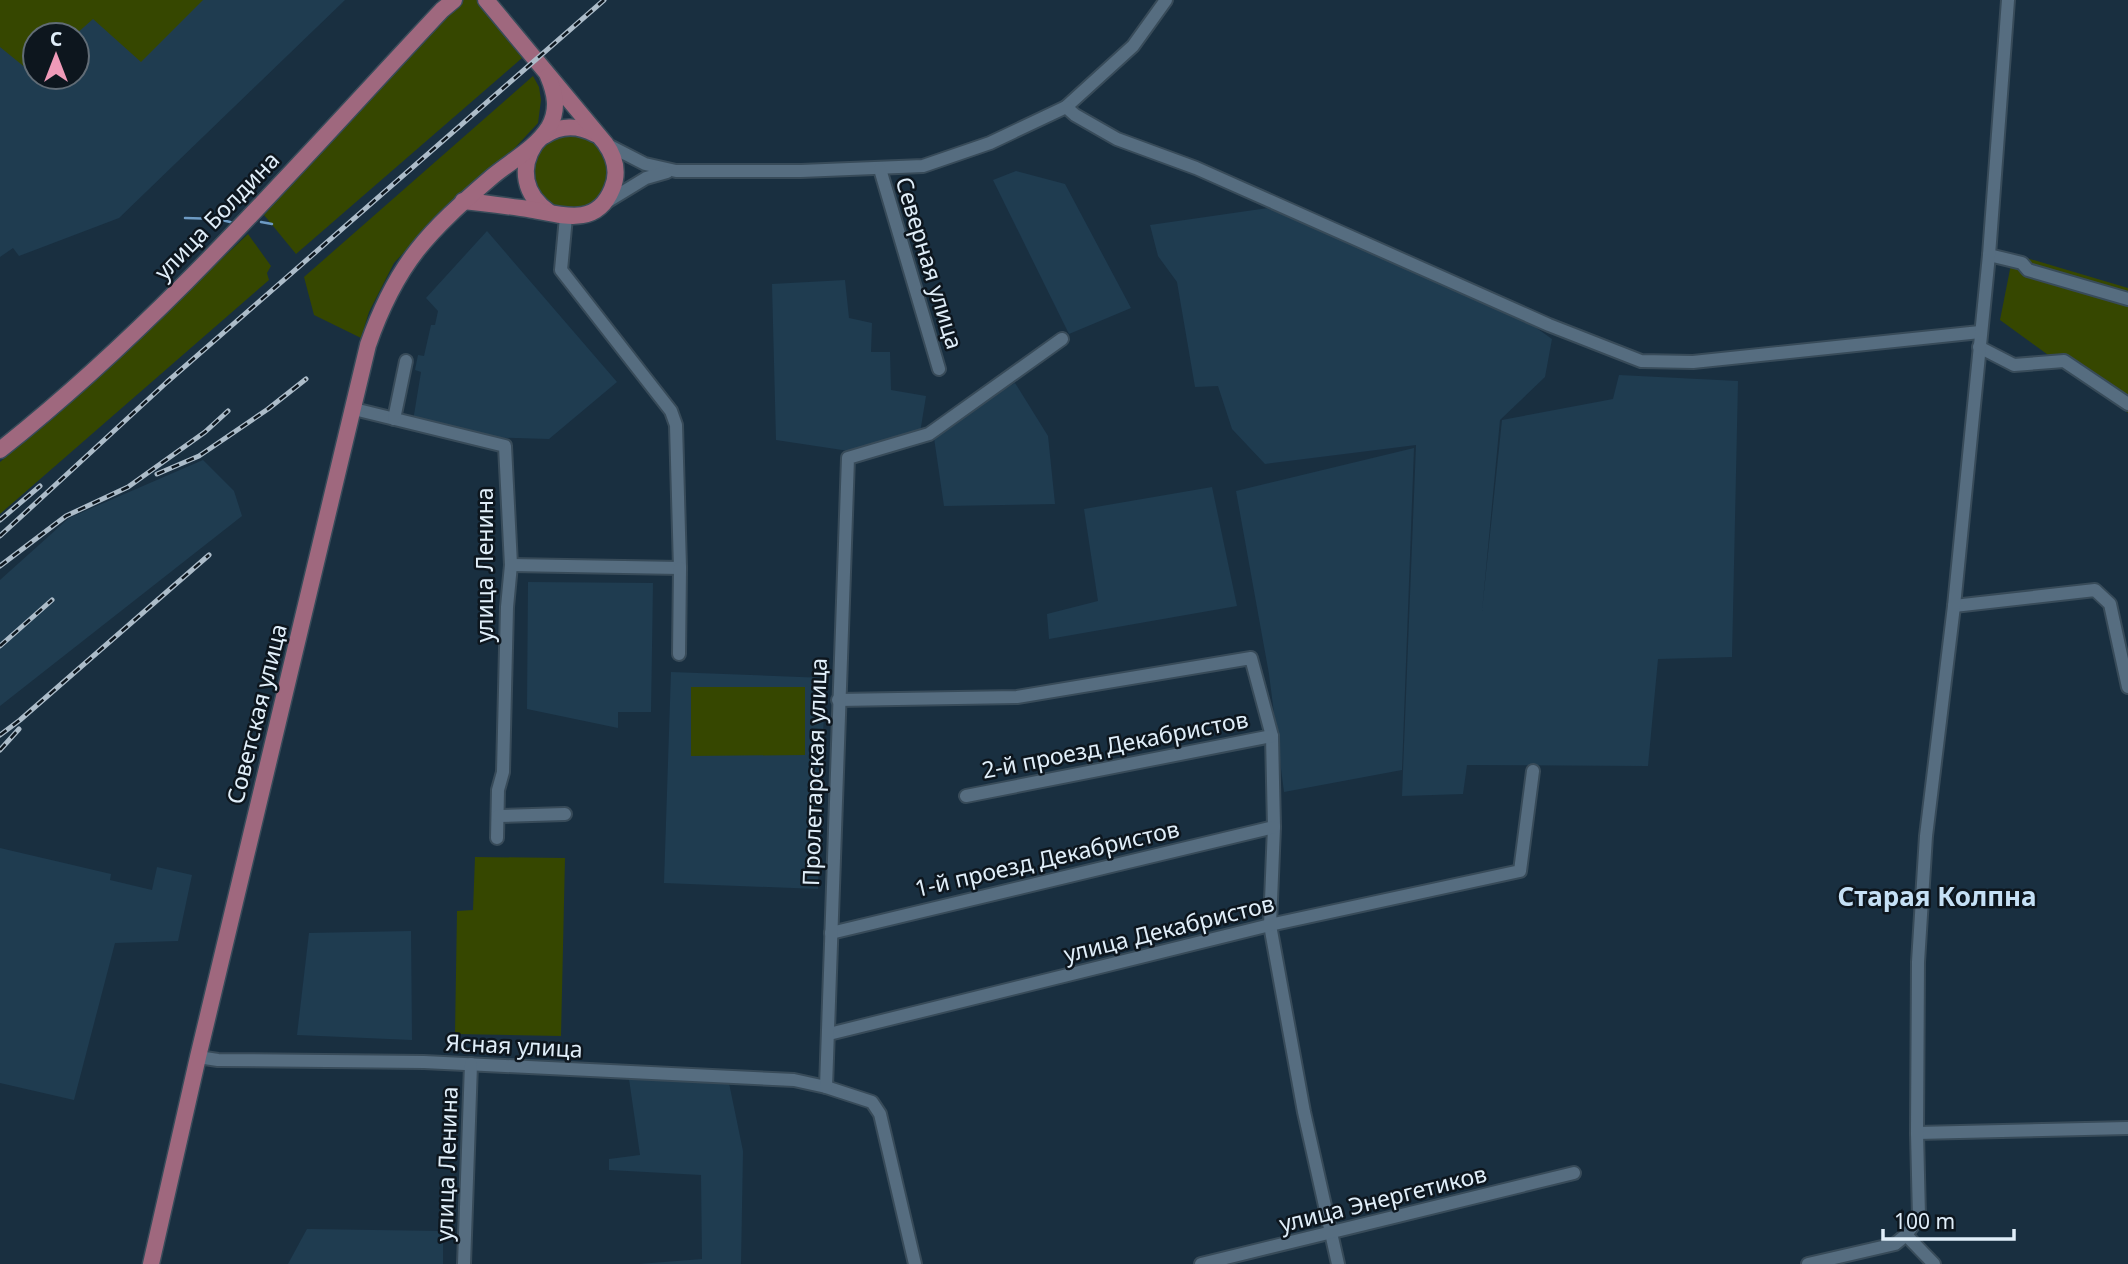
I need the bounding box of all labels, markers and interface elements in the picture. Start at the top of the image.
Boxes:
north arrow [21,21,91,91]
text: С [50,26,62,52]
street label: улица Болдина [147,144,286,287]
street label: Северная улица [889,173,971,353]
street label: улица Ленина [468,487,500,643]
street label: Советская улица [218,620,294,807]
street label: Пролетарская улица [794,657,834,887]
street label: 2-й проезд Декабристов [979,702,1251,786]
street label: 1-й проезд Декабристов [911,812,1182,904]
district label: Старая Колпна [1837,878,2037,914]
street label: улица Декабристов [1060,886,1277,970]
street label: Ясная улица [445,1025,583,1065]
street label: улица Ленина [427,1086,465,1242]
street label: улица Энергетиков [1276,1157,1490,1239]
scale bar [1883,1198,2014,1242]
text: 100 m [1894,1207,1955,1235]

